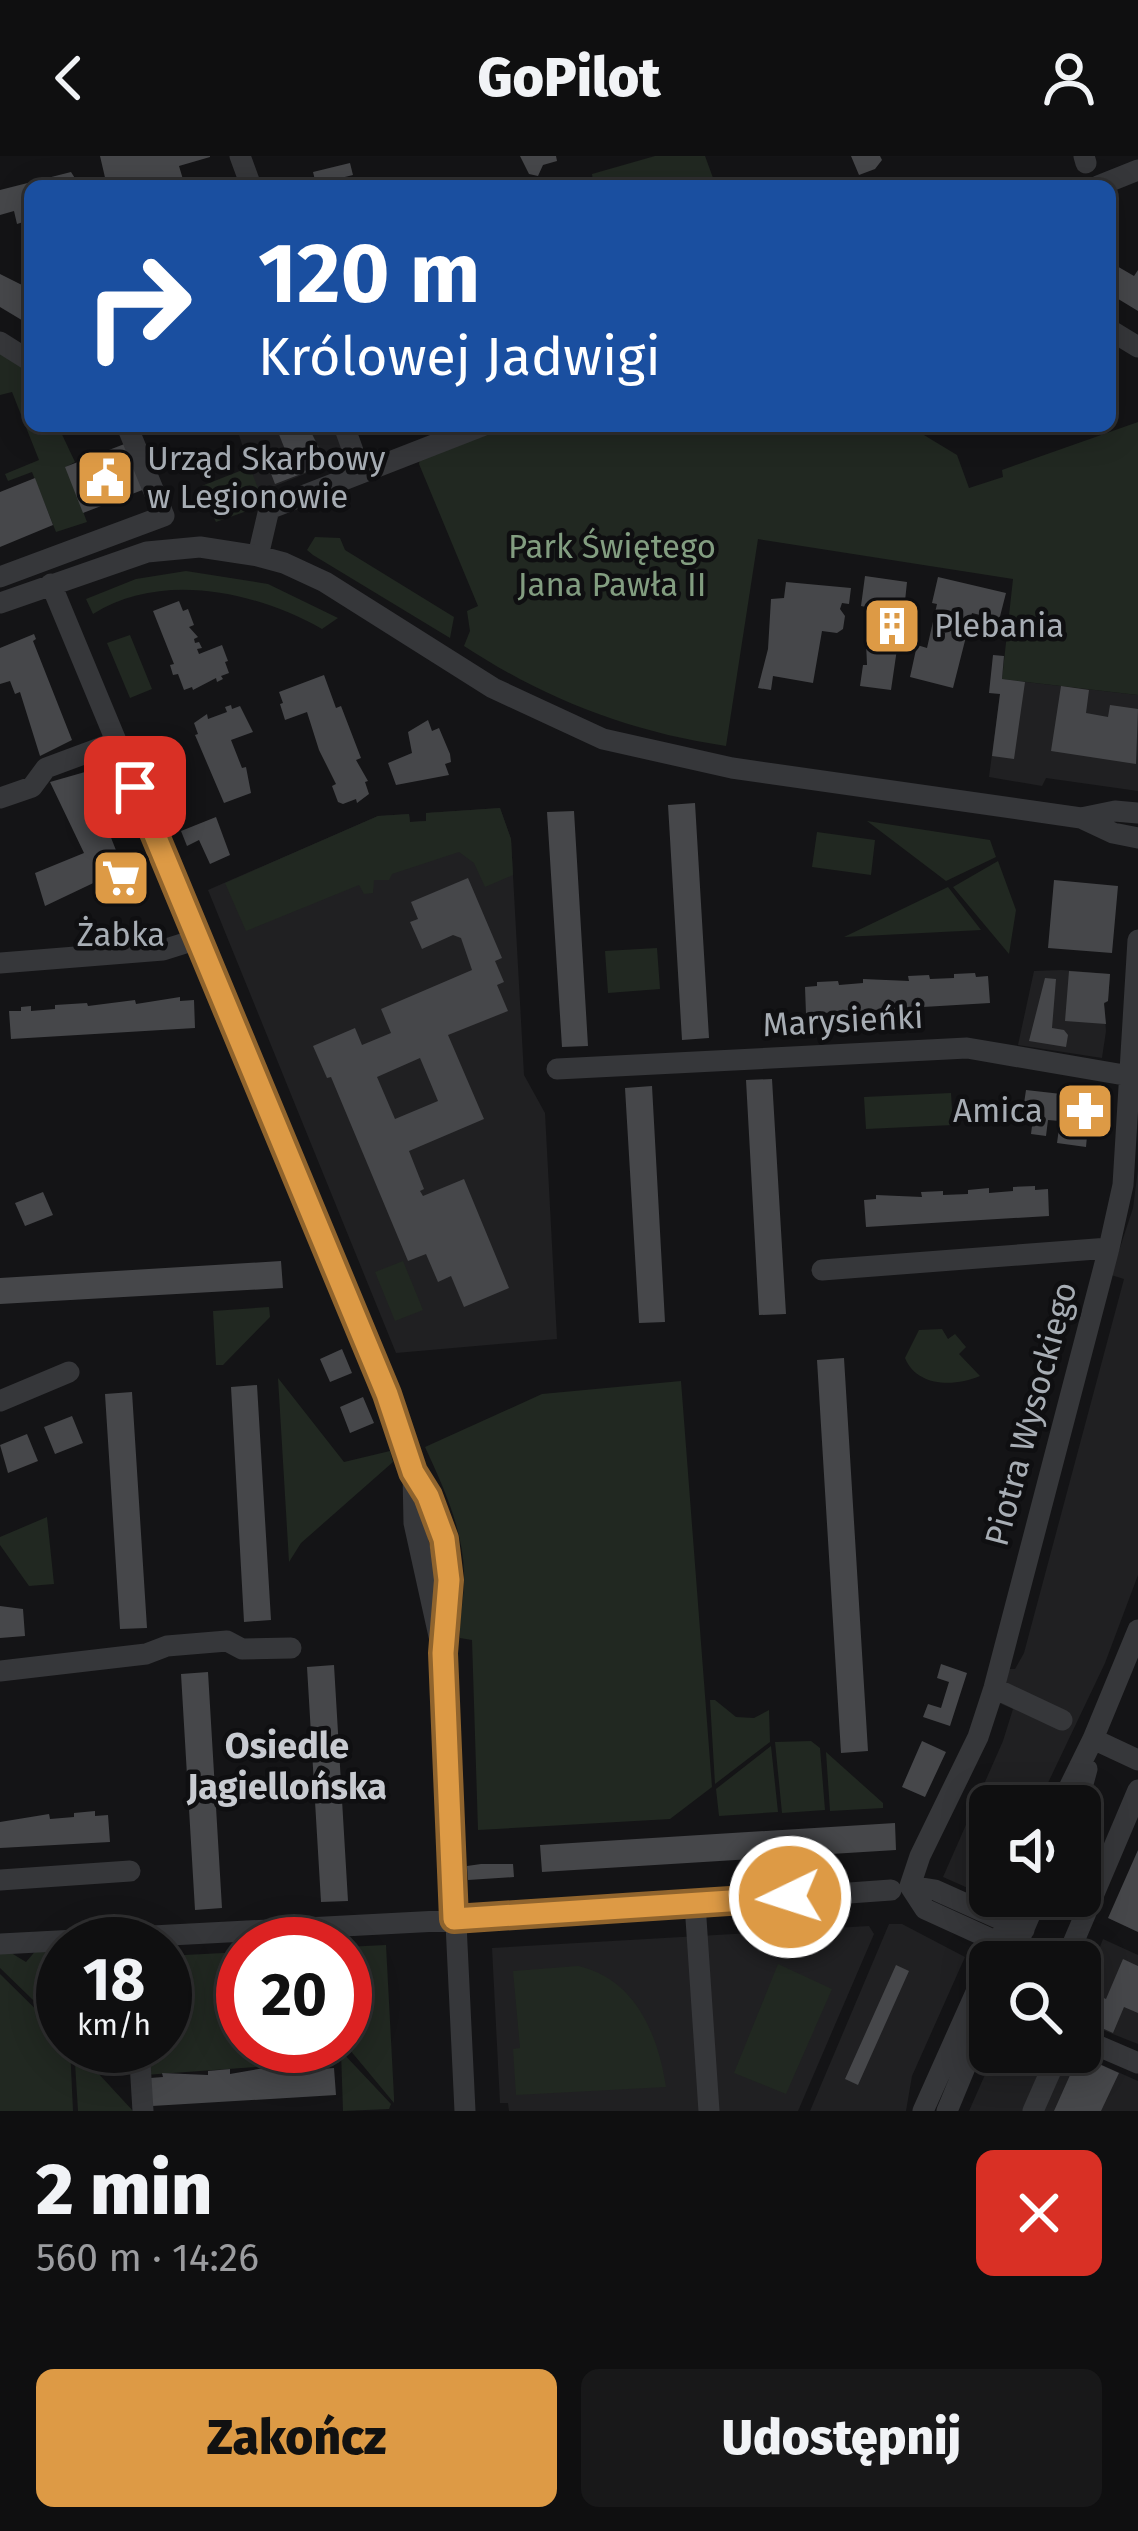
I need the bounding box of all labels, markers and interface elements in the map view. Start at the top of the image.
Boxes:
icon: back [36,45,102,111]
icon: person [1036,45,1102,111]
text: GoPilot [477,46,661,110]
text: 120 m [258,223,480,324]
icon: right [60,228,216,384]
text: Królowej Jadwigi [258,325,661,389]
place label: Urząd Skarbowy w Legionowie [147,439,385,517]
public building icon: Urząd Skarbowy w Legionowie [74,447,136,509]
park label: Park Świętego Jana Pawła II [508,527,716,605]
building icon: Plebania [861,595,923,657]
place label: Plebania [934,606,1064,646]
pin [84,736,186,838]
icon: arrive [102,754,168,820]
supermarket icon: Żabka [90,847,152,909]
place label: Żabka [77,915,165,955]
street label: Marysieńki [762,997,924,1045]
pharmacy icon: Amica [1054,1080,1116,1142]
place label: Amica [953,1091,1043,1131]
street label: Piotra Wysockiego [977,1278,1085,1550]
district label: Osiedle Jagiellońska [186,1724,387,1809]
map controls [969,1785,1101,2073]
button: sound [969,1785,1101,1917]
position arrow [727,1834,853,1960]
speed limit sign: 20 [216,1917,372,2073]
button: search [969,1941,1101,2073]
text: 18 [83,1944,145,2016]
text: km/h [77,2007,151,2043]
text: 2 min [36,2147,212,2233]
button: close [976,2150,1102,2276]
text: 560 m · 14:26 [36,2235,259,2281]
button: Zakończ [36,2369,557,2507]
button: Udostępnij [581,2369,1102,2507]

